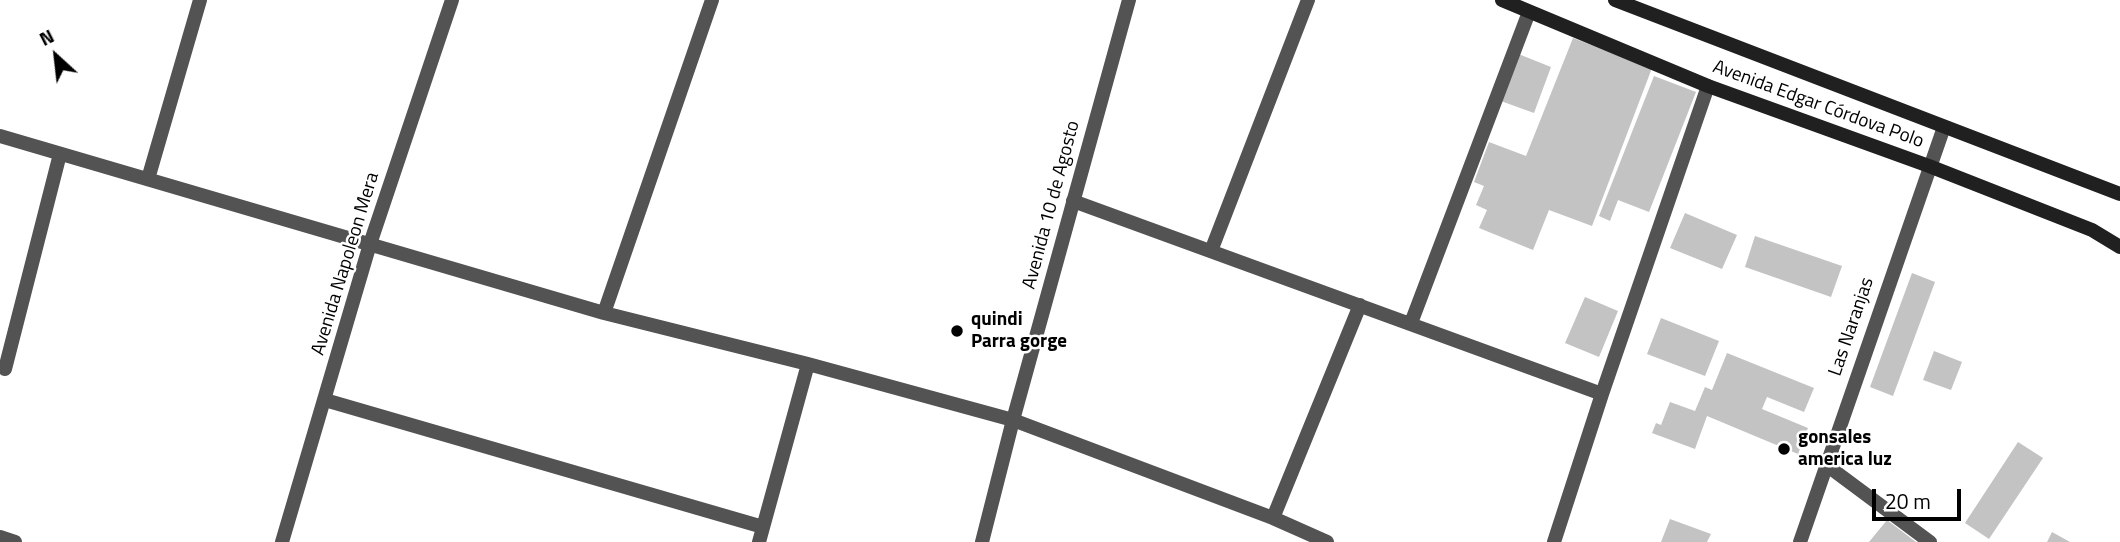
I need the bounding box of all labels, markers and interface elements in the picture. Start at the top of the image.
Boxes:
north arrow [21,21,91,91]
text: N [34,21,59,53]
street label: Avenida Edgar Córdova Polo [1709,56,1927,154]
street label: Avenida 10 de Agosto [1019,118,1085,292]
street label: Avenida Napoleon Mera [307,170,385,358]
street label: Las Naranjas [1824,275,1880,379]
place label: quindi Parra gorge [971,309,1067,353]
marker: quindi Parra gorge [949,323,965,339]
place label: gonsales america luz [1798,427,1892,471]
marker: gonsales america luz [1776,441,1792,457]
scale bar [1875,476,1964,520]
text: 20 m [1885,485,1931,517]

